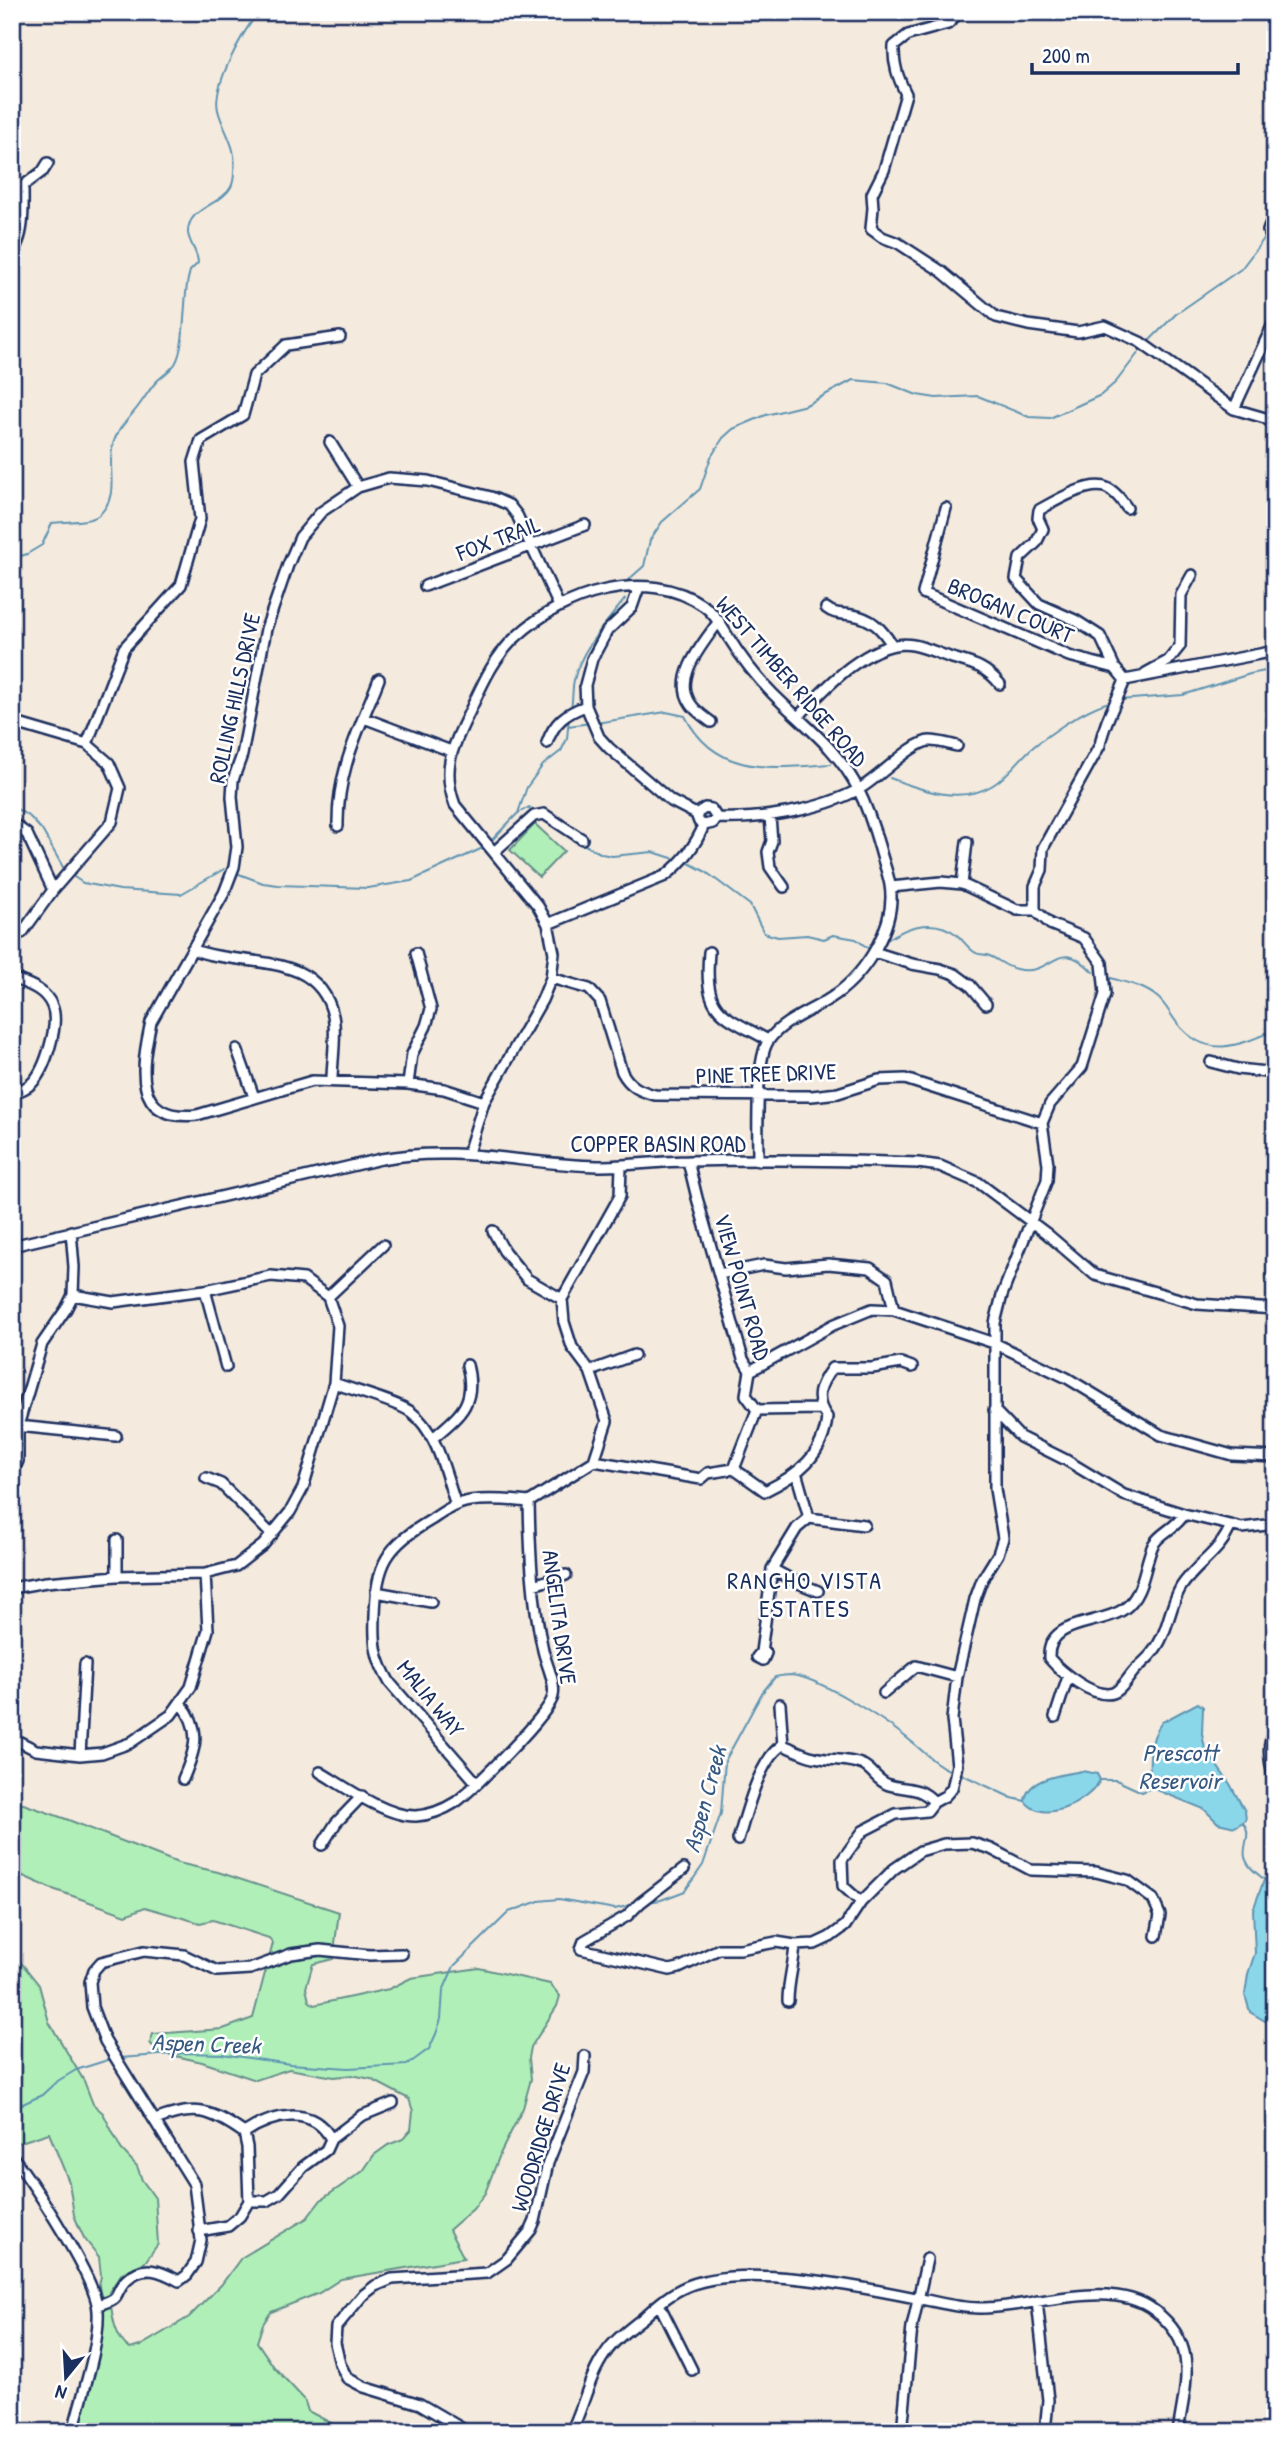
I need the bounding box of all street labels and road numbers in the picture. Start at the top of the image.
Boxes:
street label: FOX TRAIL [451,508,544,568]
street label: BROGAN COURT [943,570,1079,651]
street label: WEST TIMBER RIDGE ROAD [709,589,875,773]
street label: ROLLING HILLS DRIVE [201,610,267,786]
street label: PINE TREE DRIVE [695,1055,837,1091]
street label: COPPER BASIN ROAD [570,1128,746,1159]
street label: VIEW POINT ROAD [707,1210,779,1364]
street label: ANGELITA DRIVE [535,1548,585,1686]
street label: MALIA WAY [390,1653,472,1743]
street label: WOODRIDGE DRIVE [503,2059,577,2215]

